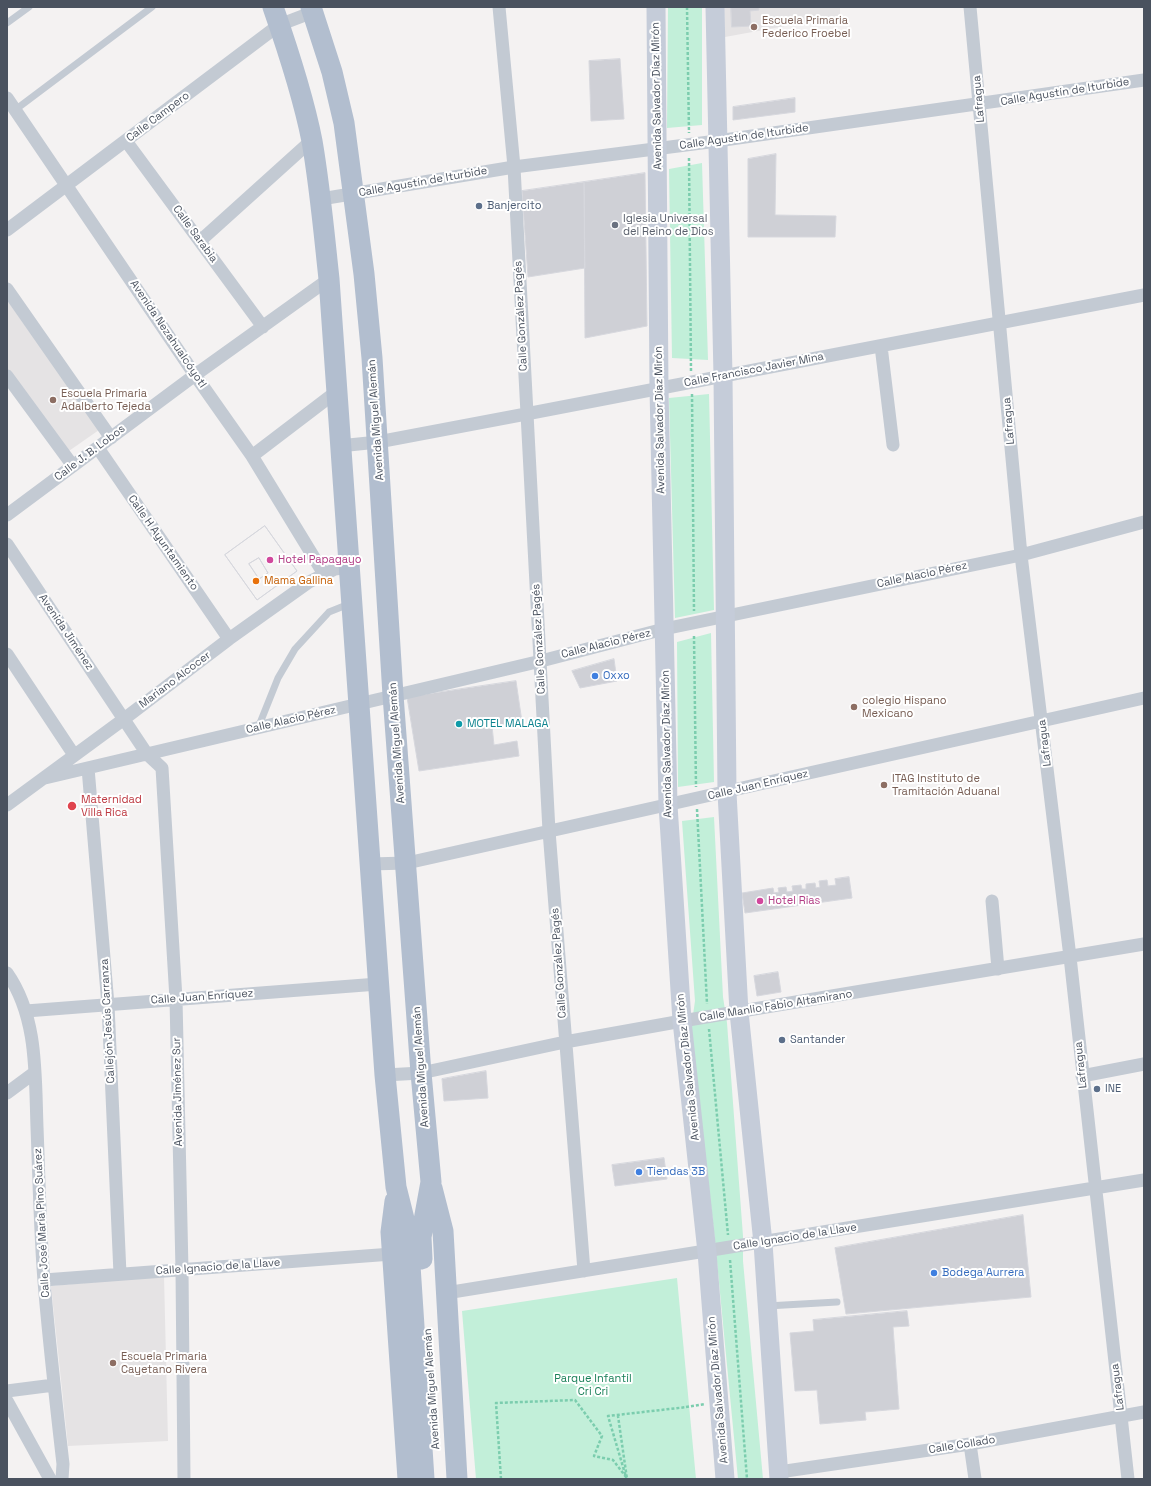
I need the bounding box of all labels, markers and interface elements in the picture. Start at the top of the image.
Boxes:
place label: Escuela Primaria Federico Froebel [762,14,851,40]
street label: Avenida Salvador Díaz Mirón [649,22,665,170]
marker: Escuela Primaria Federico Froebel [749,22,759,32]
street label: Lafragua [970,75,988,123]
street label: Calle Agustín de Iturbide [1000,75,1130,109]
street label: Calle Campero [124,89,192,145]
street label: Calle Agustín de Iturbide [679,121,809,153]
street label: Calle Agustín de Iturbide [358,164,488,200]
place label: Banjercito [487,199,541,213]
marker: Banjercito [474,201,484,211]
street label: Calle Sarabia [170,203,220,265]
place label: Iglesia Universal del Reino de Dios [623,212,714,238]
marker: Iglesia Universal del Reino de Dios [610,220,620,230]
street label: Calle González Pagés [512,260,530,372]
street label: Avenida Nezahualcóyotl [127,278,209,390]
street label: Avenida Salvador Díaz Mirón [652,346,668,494]
street label: Calle Francisco Javier Mina [683,350,825,390]
street label: Avenida Miguel Alemán [365,359,387,481]
place label: Escuela Primaria Adalberto Tejeda [61,387,151,413]
marker: Escuela Primaria Adalberto Tejeda [48,395,58,405]
street label: Lafragua [1000,397,1018,445]
street label: Calle J. B. Lobos [52,422,128,484]
street label: Calle H Ayuntamiento [125,493,201,593]
place label: Hotel Papagayo [278,553,362,567]
marker: Hotel Papagayo [265,555,275,565]
street label: Calle Alacio Pérez [876,559,968,591]
place label: Mama Gallina [264,574,333,588]
marker: Mama Gallina [251,576,261,586]
street label: Calle González Pagés [530,583,548,695]
street label: Avenida Jiménez [36,592,96,672]
street label: Calle Alacio Pérez [560,626,652,662]
street label: Mariano Alcocer [137,649,213,711]
place label: Oxxo [603,669,630,683]
street label: Avenida Salvador Díaz Mirón [659,670,675,818]
marker: Oxxo [590,671,600,681]
street label: Avenida Miguel Alemán [386,682,408,804]
place label: colegio Hispano Mexicano [862,694,947,720]
marker: colegio Hispano Mexicano [849,702,859,712]
street label: Calle Alacio Pérez [245,703,337,737]
place label: MOTEL MALAGA [467,717,548,731]
marker: MOTEL MALAGA [454,719,464,729]
street label: Lafragua [1036,719,1054,767]
street label: Calle Juan Enríquez [707,767,809,803]
place label: ITAG Instituto de Tramitación Aduanal [892,772,1000,798]
marker: ITAG Instituto de Tramitación Aduanal [879,780,889,790]
place label: Maternidad Villa Rica [81,793,142,819]
marker: Maternidad Villa Rica [66,800,78,812]
place label: Hotel Rias [768,894,820,908]
marker: Hotel Rias [755,896,765,906]
street label: Calle González Pagés [549,907,569,1019]
street label: Callejón Jesús Carranza [98,958,118,1084]
street label: Calle Juan Enríquez [150,987,254,1007]
street label: Calle Manlio Fabio Altamirano [699,987,853,1025]
street label: Avenida Salvador Díaz Mirón [674,993,702,1141]
street label: Avenida Miguel Alemán [410,1006,432,1128]
place label: Santander [790,1033,845,1047]
marker: Santander [777,1035,787,1045]
street label: Avenida Jiménez Sur [170,1037,186,1147]
street label: Lafragua [1072,1041,1090,1089]
place label: INE [1105,1082,1121,1096]
marker: INE [1092,1084,1102,1094]
street label: Calle José María Pino Suárez [31,1148,53,1298]
place label: Tiendas 3B [647,1165,705,1179]
marker: Tiendas 3B [634,1167,644,1177]
street label: Calle Ignacio de la Llave [732,1221,858,1253]
street label: Calle Ignacio de la Llave [155,1256,281,1278]
place label: Bodega Aurrera [942,1266,1024,1280]
marker: Bodega Aurrera [929,1268,939,1278]
street label: Avenida Salvador Díaz Mirón [705,1316,731,1464]
street label: Avenida Miguel Alemán [421,1328,443,1450]
place label: Escuela Primaria Cayetano Rivera [121,1350,207,1376]
marker: Escuela Primaria Cayetano Rivera [108,1358,118,1368]
street label: Lafragua [1109,1363,1127,1411]
park label: Parque Infantil Cri Cri [554,1372,632,1398]
street label: Calle Collado [928,1433,996,1457]

